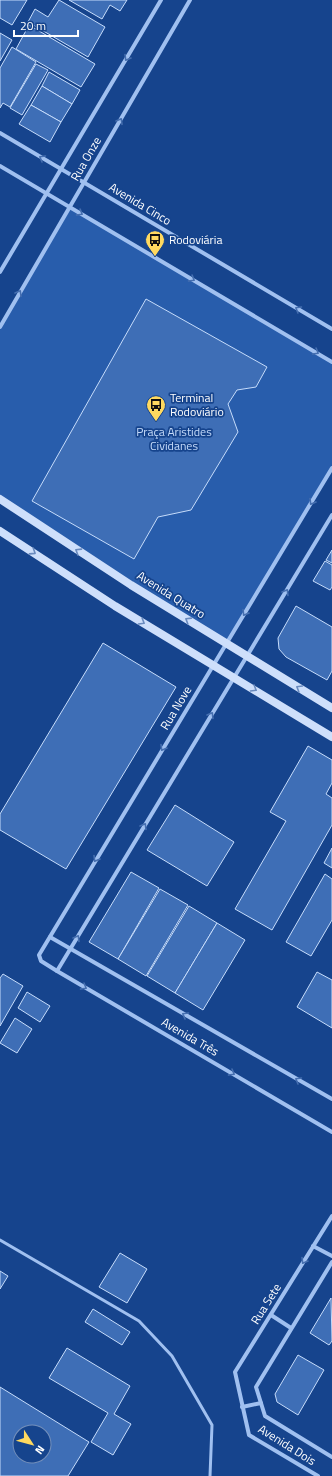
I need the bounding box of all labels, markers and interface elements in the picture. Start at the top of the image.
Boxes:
scale bar [14,12,78,38]
text: 20 m [20,16,46,35]
one-way arrow [125,54,132,61]
one-way arrow [116,117,123,125]
street label: Rua Onze [65,133,106,184]
one-way arrow [39,155,46,162]
street label: Avenida Cinco [105,177,175,230]
one-way arrow [76,208,83,215]
bus stop icon: Rodoviária [144,229,166,257]
place label: Rodoviária [169,230,222,249]
one-way arrow [188,274,195,282]
one-way arrow [15,290,22,297]
one-way arrow [295,306,302,313]
one-way arrow [312,348,319,355]
place label: Terminal Rodoviário [170,388,224,421]
bus stop icon: Terminal Rodoviário [145,394,167,422]
park label: Praça Aristides Cividanes [136,422,212,455]
one-way arrow [309,498,316,505]
one-way arrow [28,547,35,554]
one-way arrow [75,548,82,556]
street label: Avenida Quatro [133,566,209,623]
one-way arrow [281,589,288,596]
one-way arrow [242,609,249,616]
one-way arrow [185,617,192,625]
one-way arrow [138,618,145,625]
street label: Rua Nove [155,682,196,733]
one-way arrow [250,684,257,692]
one-way arrow [296,686,303,693]
one-way arrow [207,712,214,719]
one-way arrow [161,744,168,751]
one-way arrow [140,823,147,830]
one-way arrow [93,855,101,862]
one-way arrow [73,935,80,942]
one-way arrow [80,982,87,989]
street label: Avenida Três [158,1012,223,1061]
one-way arrow [182,1013,190,1020]
one-way arrow [228,1069,235,1076]
one-way arrow [295,1077,302,1084]
one-way arrow [301,1257,309,1264]
street label: Rua Sete [246,1280,286,1328]
street label: Avenida Dois [255,1419,320,1470]
north arrow [12,1424,52,1464]
text: N [31,1442,49,1458]

